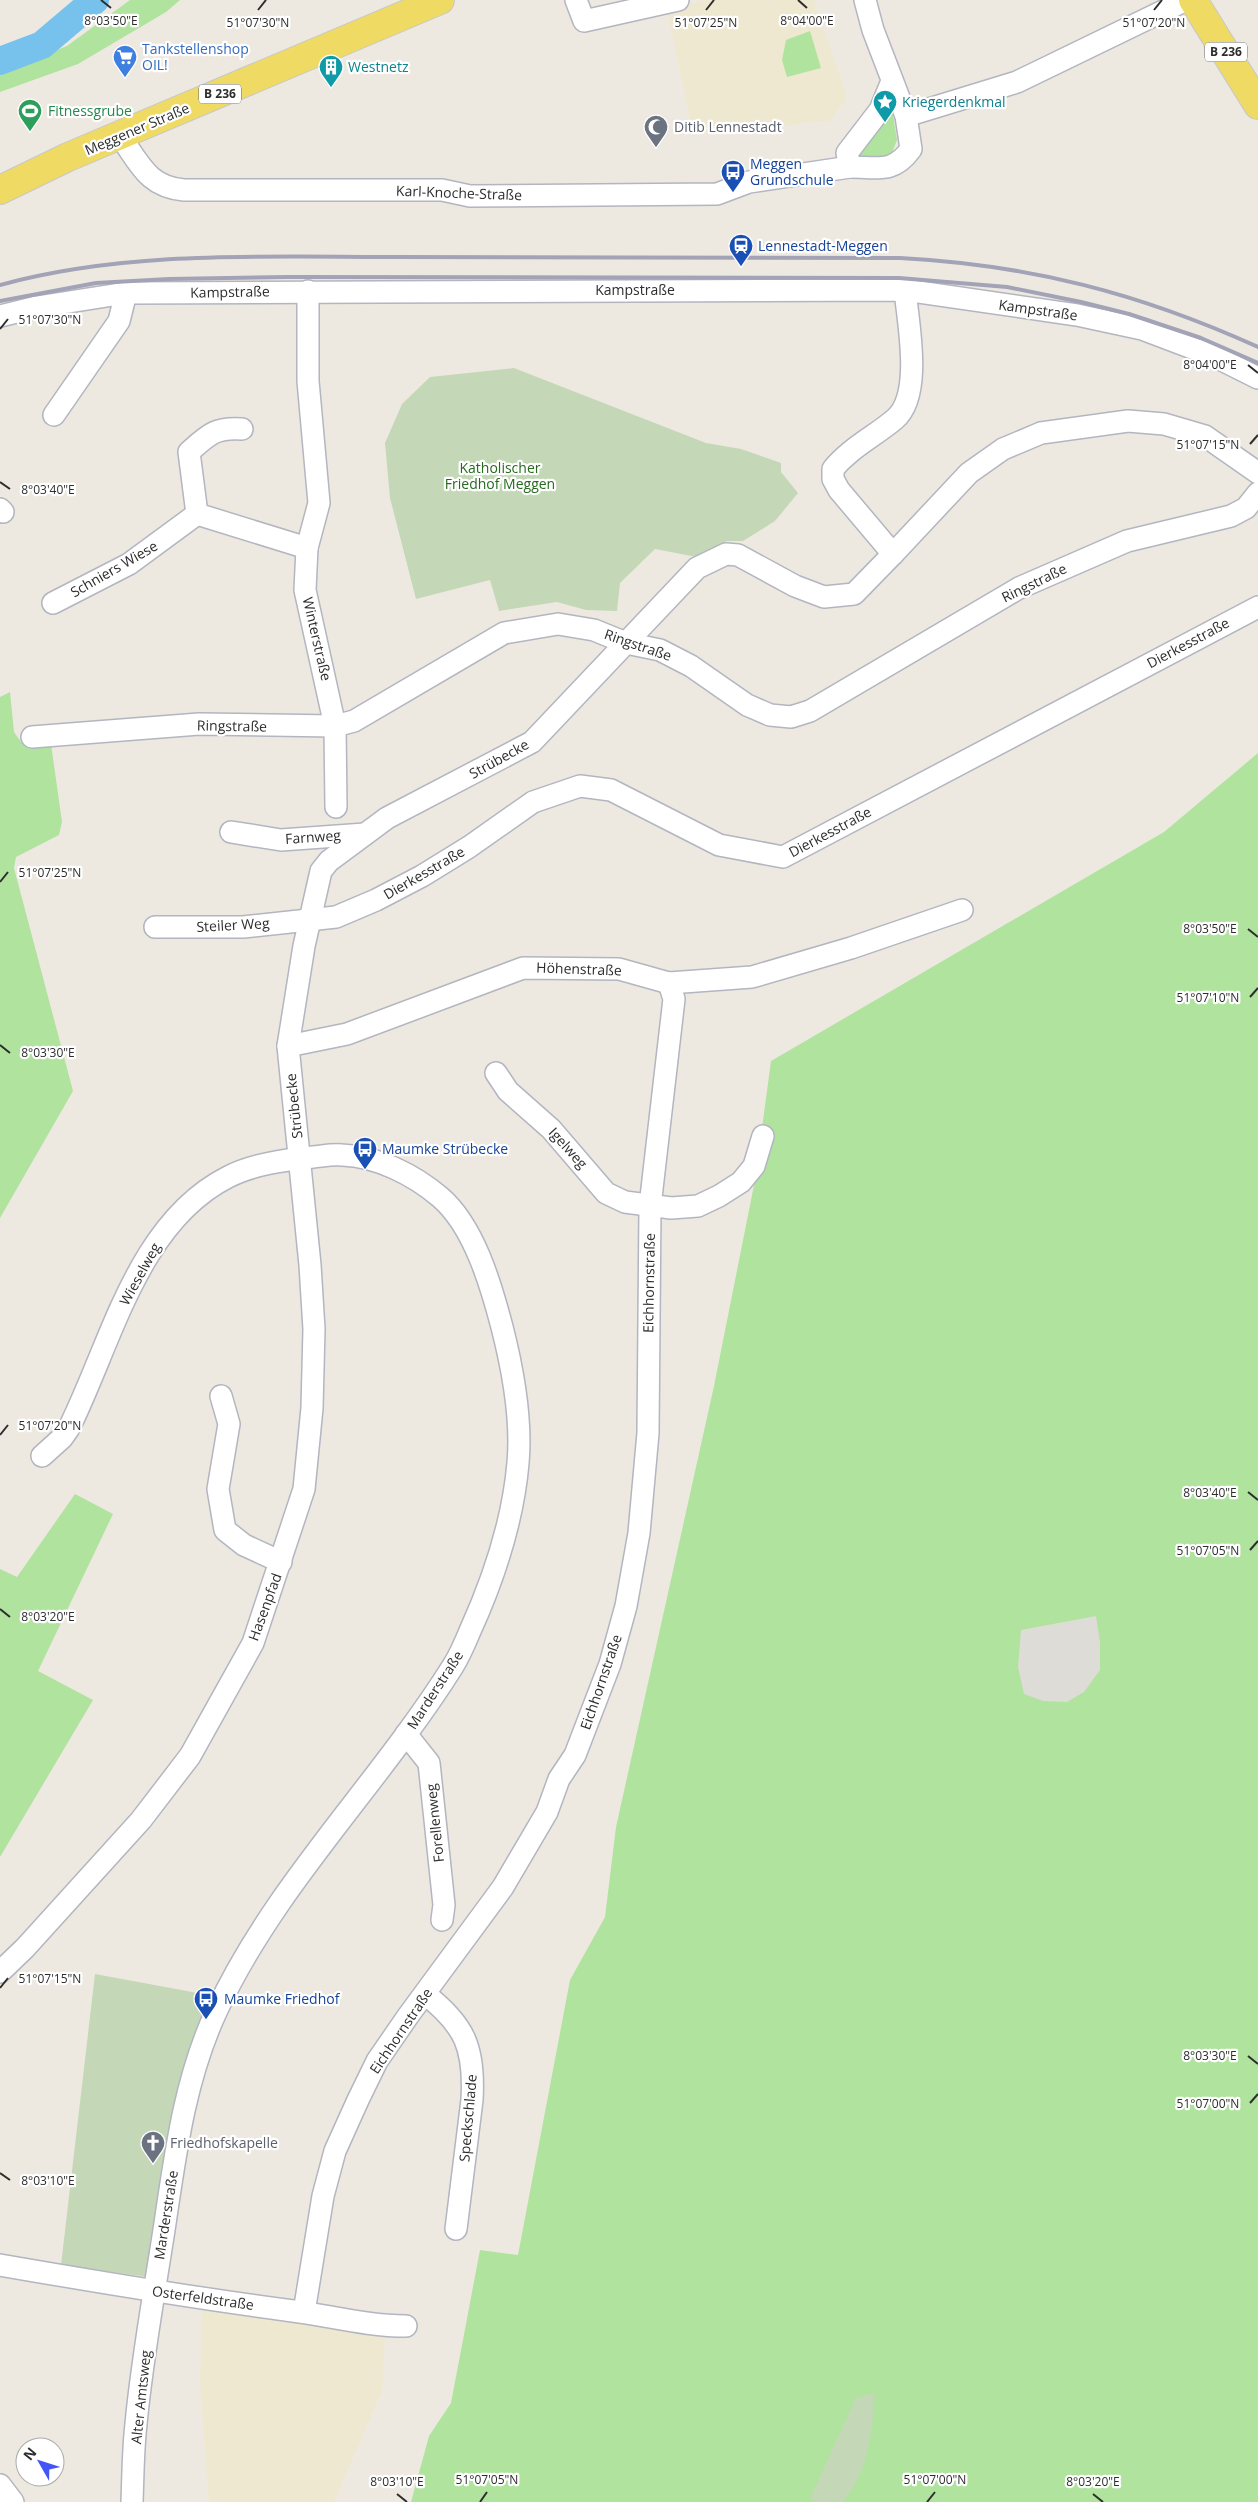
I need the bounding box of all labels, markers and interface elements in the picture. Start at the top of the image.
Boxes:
text: 8°03'50"E [84,12,138,29]
text: 8°04'00"E [780,12,834,29]
text: 51°07'30"N [227,14,289,31]
text: 51°07'25"N [675,14,737,31]
text: 51°07'20"N [1123,14,1185,31]
place label: Tankstellenshop OIL! [142,39,249,74]
road number: B 236 [1205,42,1247,62]
supermarket icon: Tankstellenshop OIL! [112,44,138,78]
building icon: Westnetz [318,54,344,88]
place label: Westnetz [348,57,409,76]
road number: B 236 [199,85,241,104]
place icon: Kriegerdenkmal [872,89,898,123]
place label: Kriegerdenkmal [902,92,1006,111]
sports icon: Fitnessgrube [17,98,43,132]
street label: Meggener Straße [82,98,192,159]
place label: Fitnessgrube [48,101,132,120]
mosque icon: Ditib Lennestadt [643,114,669,148]
place label: Ditib Lennestadt [674,117,782,136]
place label: Meggen Grundschule [750,154,834,189]
bus stop icon: Meggen Grundschule [720,159,746,193]
street label: Karl-Knoche-Straße [396,181,522,204]
station icon: Lennestadt-Meggen [728,233,754,267]
place label: Lennestadt-Meggen [758,236,888,255]
street label: Kampstraße [595,280,675,299]
street label: Kampstraße [190,281,270,302]
street label: Kampstraße [997,295,1079,324]
text: 51°07'30"N [19,311,81,328]
text: 8°04'00"E [1183,356,1237,373]
text: 51°07'15"N [1177,436,1239,453]
park label: Katholischer Friedhof Meggen [445,458,555,493]
text: 8°03'40"E [21,481,75,498]
street label: Schniers Wiese [67,536,161,601]
street label: Ringstraße [998,559,1070,606]
street label: Winterstraße [299,595,336,683]
street label: Dierkesstraße [1143,613,1232,672]
street label: Ringstraße [602,624,675,665]
street label: Ringstraße [197,715,267,736]
street label: Strübecke [466,734,532,783]
street label: Dierkesstraße [785,802,874,861]
street label: Farnweg [285,825,342,848]
street label: Dierkesstraße [380,842,468,904]
text: 51°07'25"N [19,864,81,881]
street label: Steiler Weg [196,913,270,936]
text: 8°03'50"E [1183,920,1237,937]
street label: Höhenstraße [536,958,622,979]
text: 51°07'10"N [1177,989,1239,1006]
text: 8°03'30"E [21,1044,75,1061]
street label: Strübecke [281,1072,306,1140]
street label: Igelweg [545,1123,592,1173]
bus stop icon: Maumke Strübecke [352,1136,378,1170]
place label: Maumke Strübecke [382,1139,508,1158]
street label: Eichhornstraße [638,1233,659,1333]
street label: Wieselweg [115,1239,165,1308]
text: 51°07'20"N [19,1417,81,1434]
text: 8°03'40"E [1183,1484,1237,1501]
text: 51°07'05"N [1177,1542,1239,1559]
street label: Hasenpfad [243,1570,286,1643]
text: 8°03'20"E [21,1608,75,1625]
street label: Eichhornstraße [575,1632,626,1732]
street label: Marderstraße [402,1647,467,1733]
street label: Forellenweg [421,1782,448,1863]
text: 51°07'15"N [19,1970,81,1987]
street label: Eichhornstraße [365,1984,436,2077]
bus stop icon: Maumke Friedhof [193,1986,219,2020]
place label: Maumke Friedhof [224,1989,341,2008]
text: 8°03'30"E [1183,2047,1237,2064]
street label: Speckschlade [454,2073,481,2163]
text: 51°07'00"N [1177,2095,1239,2112]
church icon: Friedhofskapelle [140,2130,166,2164]
place label: Friedhofskapelle [170,2133,278,2152]
street label: Marderstraße [149,2169,182,2261]
text: 8°03'10"E [21,2172,75,2189]
street label: Osterfeldstraße [151,2281,255,2314]
street label: Alter Amtsweg [126,2349,155,2445]
north arrow [15,2437,65,2487]
text: N [19,2443,40,2464]
text: 51°07'05"N [456,2471,518,2488]
text: 51°07'00"N [904,2471,966,2488]
text: 8°03'10"E [370,2473,424,2490]
text: 8°03'20"E [1066,2473,1120,2490]

